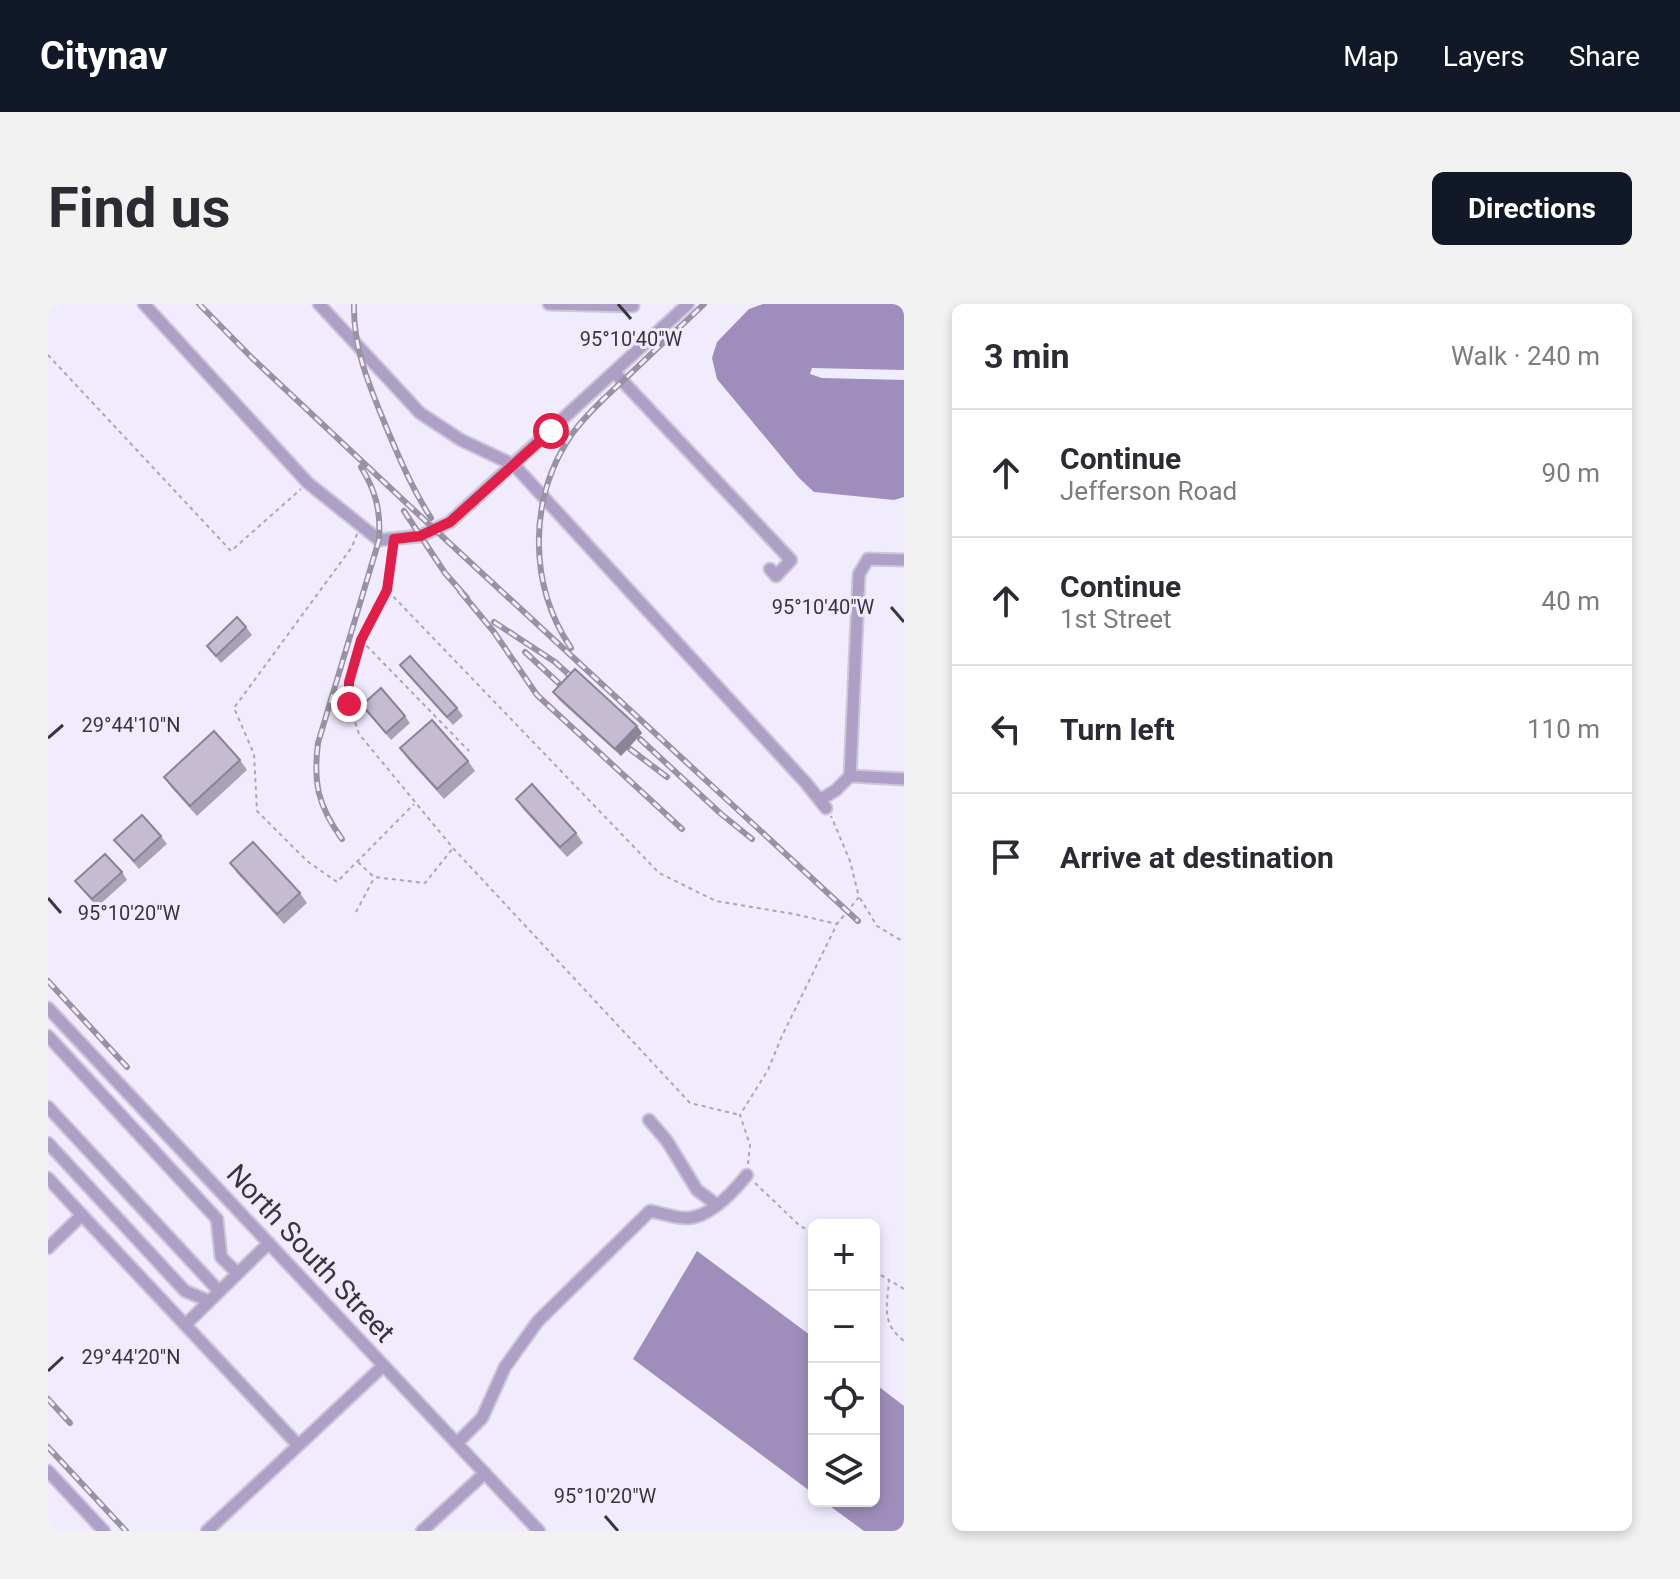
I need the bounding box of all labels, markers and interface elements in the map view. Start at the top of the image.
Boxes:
text: Citynav [40,34,168,78]
text: Map [1343,40,1399,73]
text: Layers [1443,40,1525,73]
text: Share [1569,40,1640,73]
button: Directions [1432,172,1632,245]
text: Find us [48,175,231,241]
text: 95°10'40"W [580,327,683,351]
text: 3 min [984,336,1069,376]
text: Walk · 240 m [1451,341,1600,371]
route start [533,413,569,449]
text: Continue [1060,441,1181,476]
icon: ahead [984,451,1028,495]
text: 90 m [1542,458,1600,488]
text: Jefferson Road [1060,476,1237,506]
text: Continue [1060,569,1181,604]
icon: ahead [984,579,1028,623]
text: 40 m [1542,586,1600,616]
text: 95°10'40"W [772,595,875,619]
text: 1st Street [1060,604,1172,634]
route end [331,686,367,722]
icon: left [984,707,1028,751]
text: Turn left [1060,712,1175,747]
text: 29°44'10"N [81,713,181,737]
text: 110 m [1527,714,1600,744]
icon: arrive [984,835,1028,879]
text: Arrive at destination [1060,840,1334,875]
text: 95°10'20"W [78,901,181,925]
street label: North South Street [220,1158,401,1349]
map controls [808,1219,880,1507]
button: + [808,1219,880,1291]
button: − [808,1291,880,1363]
text: 29°44'20"N [81,1345,181,1369]
button: locate [808,1363,880,1435]
button: layers [808,1435,880,1507]
text: 95°10'20"W [554,1484,657,1508]

